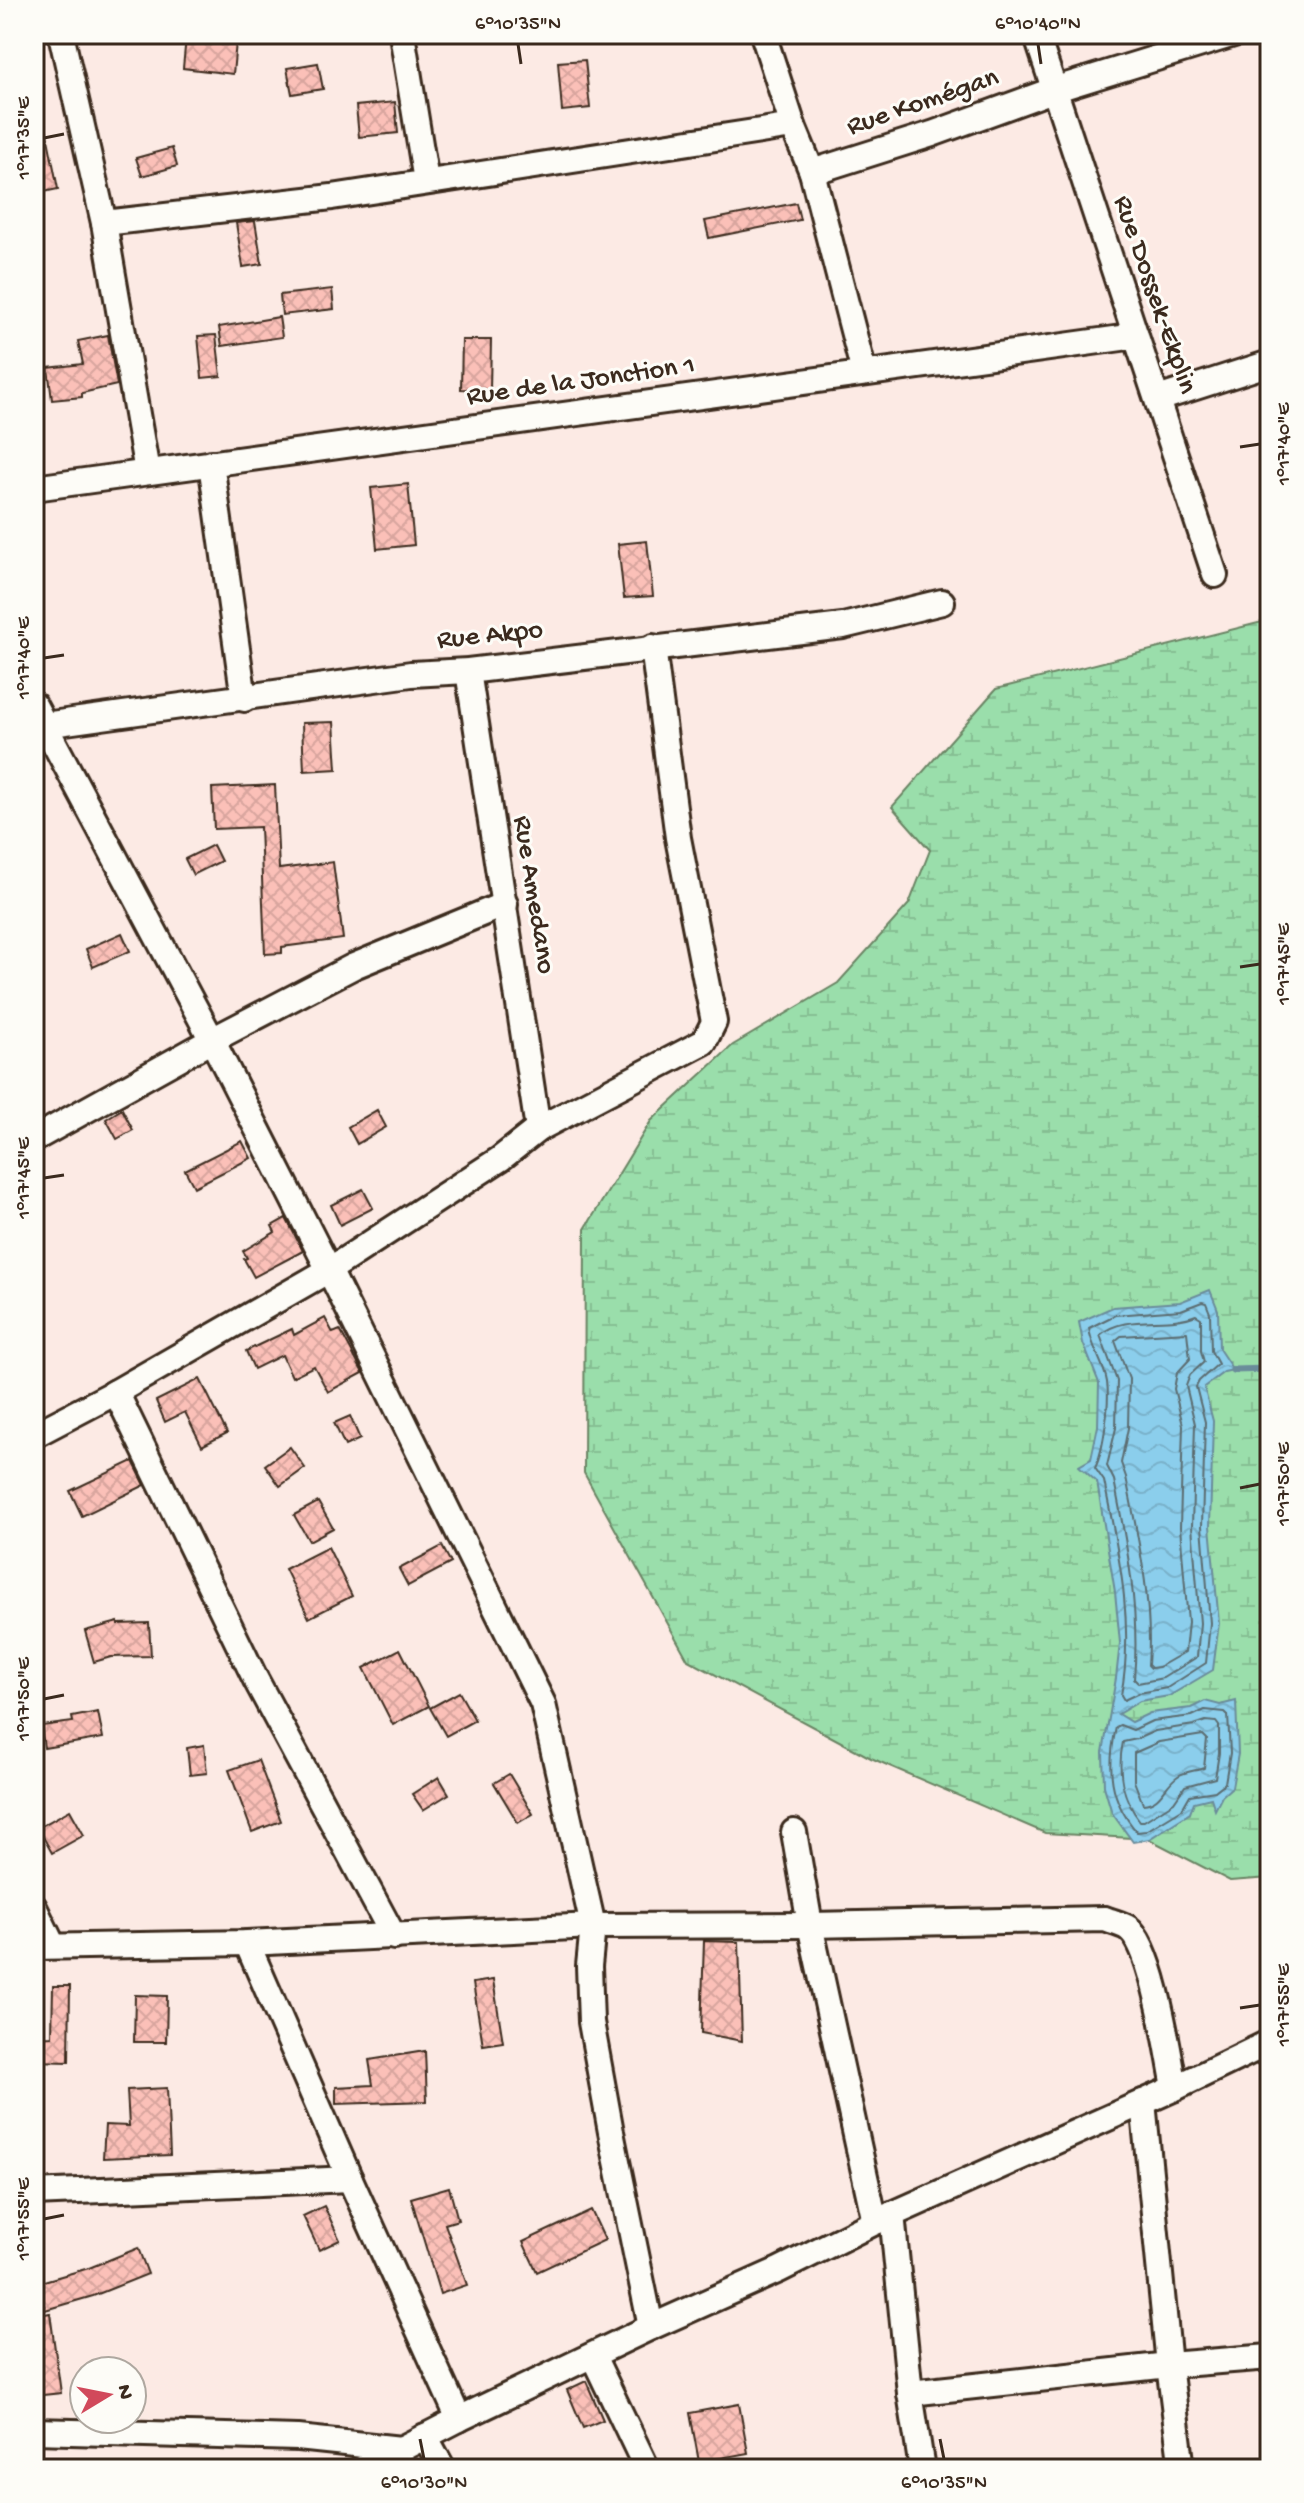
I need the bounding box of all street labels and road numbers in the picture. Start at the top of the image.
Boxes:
street label: Rue Komégan [843,61,1004,144]
street label: Rue Dossek-Ekplin [1105,192,1204,399]
street label: Rue de la Jonction 1 [465,350,697,414]
street label: Rue Akpo [435,614,545,658]
street label: Rue Amedano [504,814,562,976]

